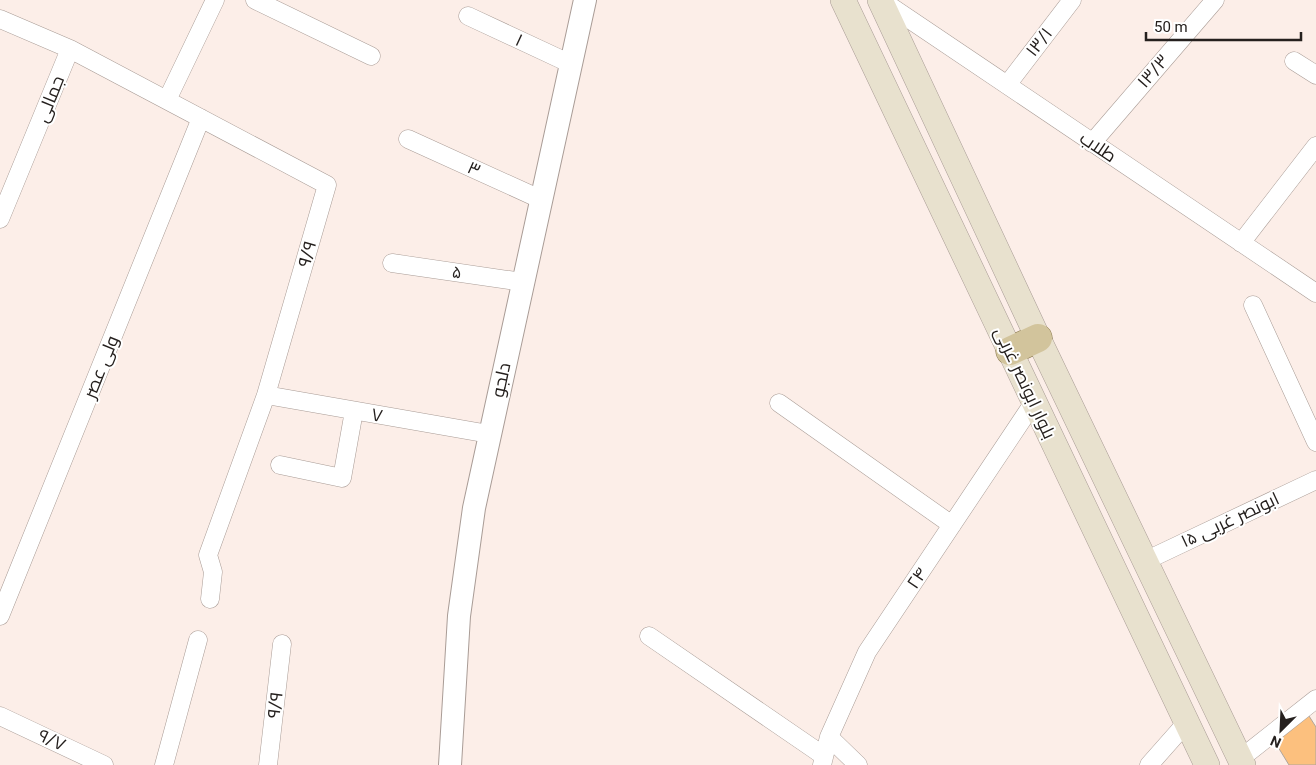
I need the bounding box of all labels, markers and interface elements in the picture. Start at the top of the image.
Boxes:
scale bar [1146,10,1301,42]
text: 50 m [1154,18,1188,36]
street label: ۱۳/۱ [1021,23,1056,60]
street label: ۱ [512,29,526,50]
street label: ۱۳/۳ [1132,50,1173,92]
street label: جمالی [31,72,69,126]
street label: طلاب [1076,127,1121,166]
street label: ۳ [464,156,484,181]
street label: ۹/۹ [293,238,320,269]
street label: ۵ [451,260,463,283]
street label: بلوار ابونصر غربی [989,324,1061,442]
street label: ولی عصر [78,332,124,403]
street label: دلجو [487,361,515,399]
street label: ۷ [370,403,384,426]
street label: ابونصر غربی ۱۵ [1177,488,1283,552]
street label: ۲۴ [902,563,931,592]
street label: ۹/۹ [262,691,287,719]
north arrow [1256,705,1306,755]
street label: ۹/۷ [35,724,69,755]
text: N [1268,733,1283,751]

